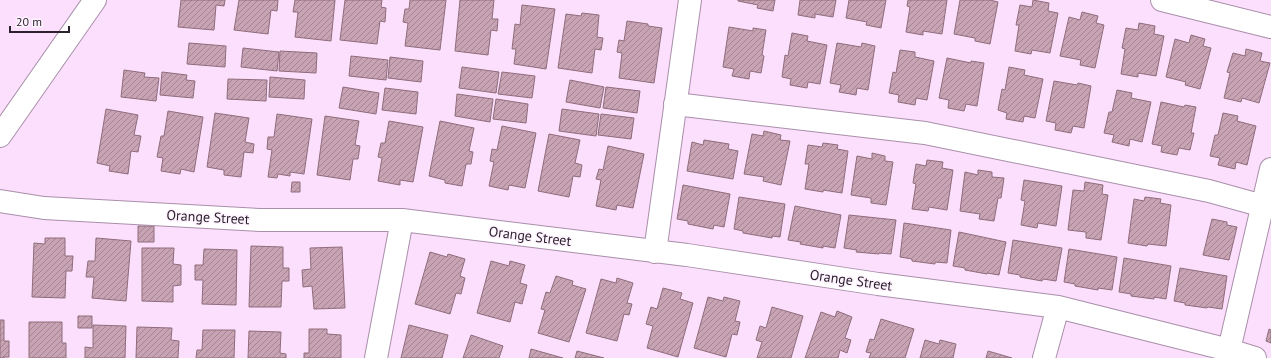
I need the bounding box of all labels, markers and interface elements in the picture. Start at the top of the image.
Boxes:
scale bar [10,8,69,34]
text: 20 m [16,14,42,29]
street label: Orange Street [166,206,250,228]
street label: Orange Street [488,222,573,250]
street label: Orange Street [809,265,894,295]

